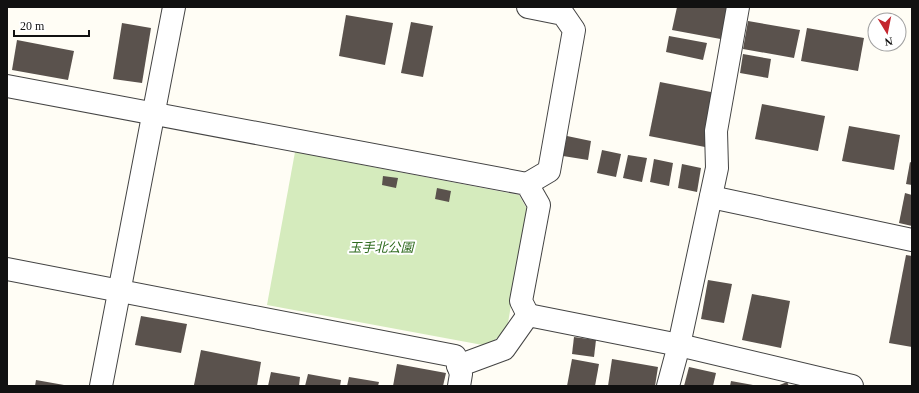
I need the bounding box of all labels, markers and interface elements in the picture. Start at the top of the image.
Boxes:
scale bar [14,12,89,38]
north arrow [867,12,907,52]
text: 20 m [20,19,45,33]
text: N [884,35,894,48]
park label: 玉手北公園 [348,240,415,255]

